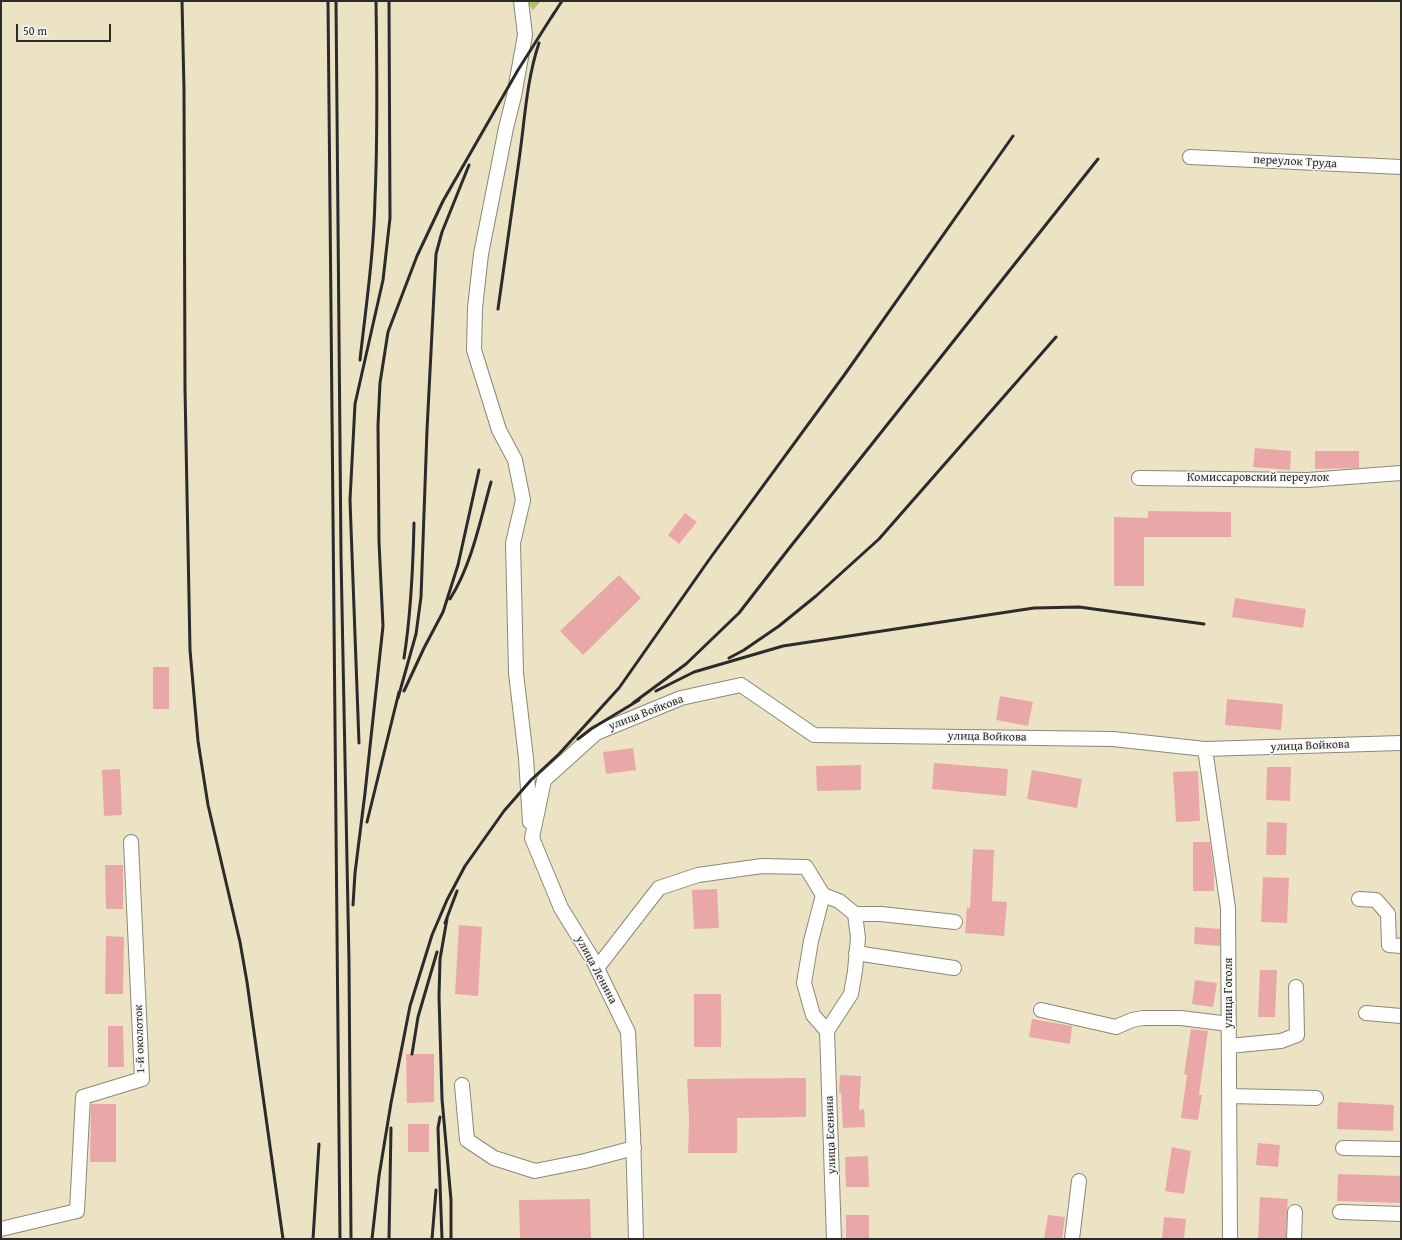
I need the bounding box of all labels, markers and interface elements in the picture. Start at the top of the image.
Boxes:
scale bar [18,16,113,42]
text: 50 m [23,22,47,39]
street label: переулок Труда [1253,153,1337,171]
street label: Комиссаровский переулок [1187,471,1329,485]
street label: улица Войкова [607,692,685,734]
street label: улица Войкова [947,729,1027,745]
street label: улица Войкова [1270,737,1350,755]
street label: улица Ленина [572,933,620,1007]
street label: улица Гоголя [1222,958,1236,1028]
street label: 1-й околоток [132,1004,148,1074]
street label: улица Есенина [822,1095,840,1175]

